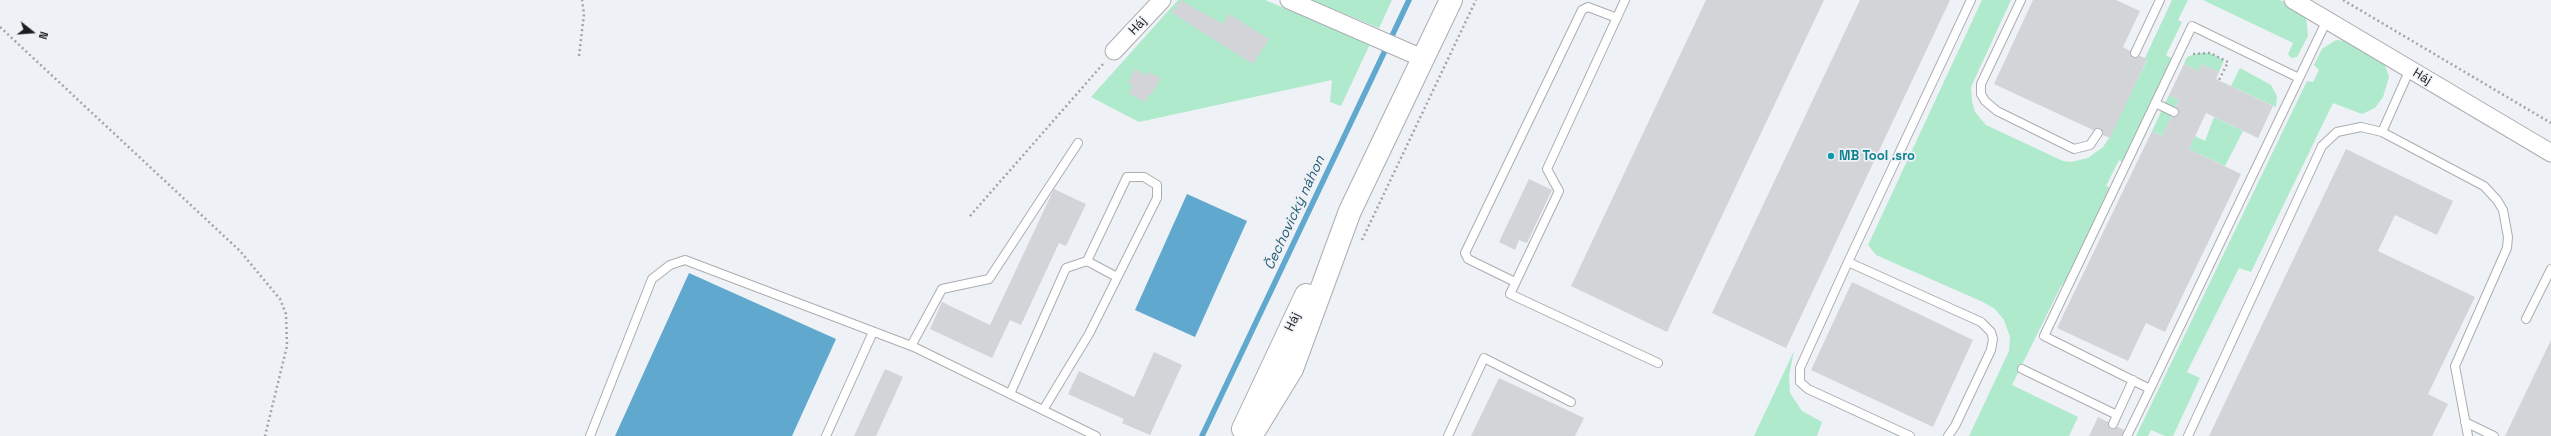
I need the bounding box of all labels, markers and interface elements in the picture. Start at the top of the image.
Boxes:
north arrow [12,12,52,52]
street label: Háj [1126,14,1150,38]
text: N [36,30,51,41]
street label: Háj [2410,65,2434,89]
place label: MB Tool .sro [1839,148,1915,164]
marker: MB Tool .sro [1826,151,1836,161]
water label: Čechovický náhon [1261,153,1329,273]
street label: Háj [1282,310,1304,334]

